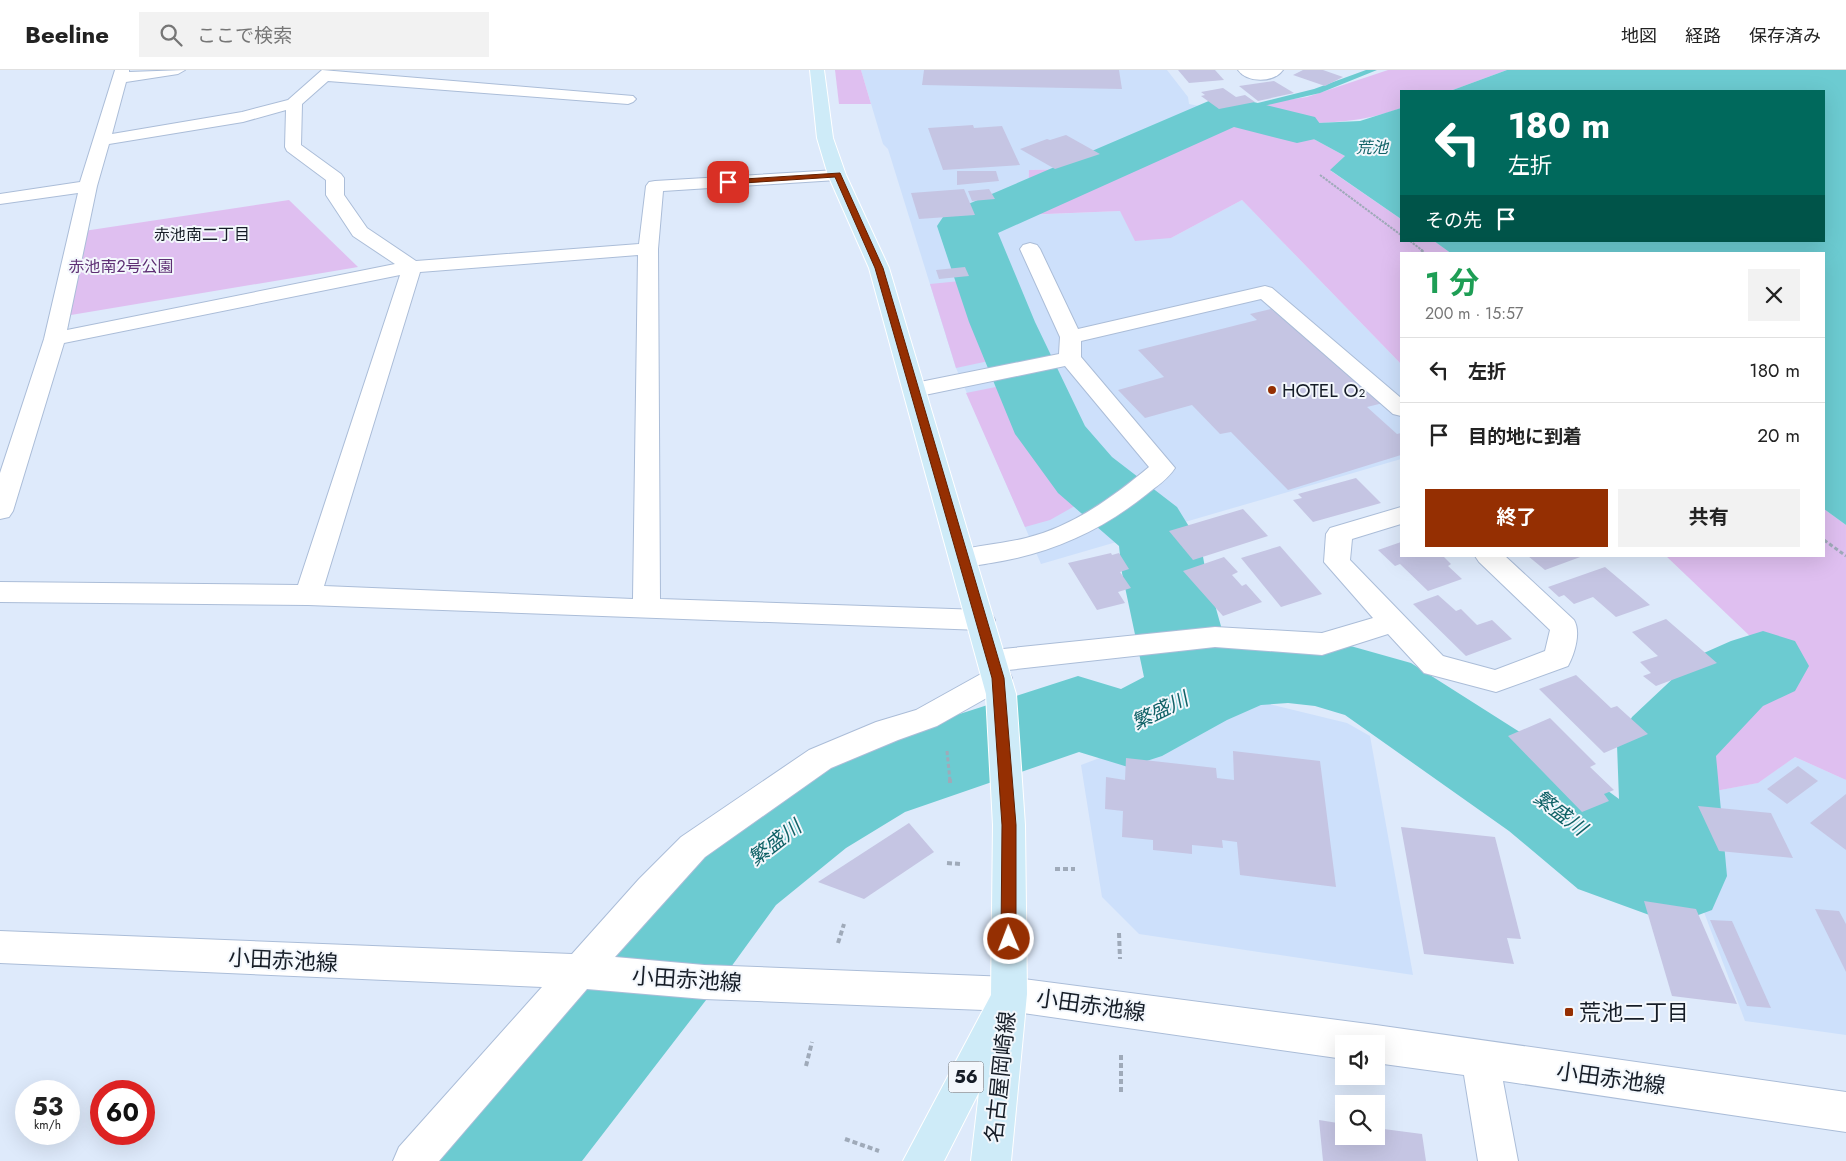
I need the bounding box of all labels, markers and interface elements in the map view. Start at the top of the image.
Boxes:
search box [139,12,489,57]
text: Beeline [25,17,109,52]
icon: search [157,21,185,49]
text: ここで検索 [197,22,292,49]
text: 地図 [1621,23,1657,49]
text: 経路 [1685,23,1721,49]
text: 保存済み [1749,23,1821,49]
text: 180 m [1508,101,1610,151]
icon: left [1425,110,1490,175]
water label: 荒池 [1356,136,1390,159]
text: 左折 [1508,149,1552,181]
pin [707,161,749,203]
icon: arrive [714,168,742,196]
icon: arrive [1492,205,1520,233]
text: その先 [1425,207,1482,234]
district label: 赤池南二丁目 [154,223,250,246]
park label: 赤池南2号公園 [68,255,174,278]
text: 1 分 [1425,261,1479,304]
button: close [1748,269,1800,321]
text: 200 m · 15:57 [1425,302,1523,325]
icon: left [1425,356,1453,384]
text: 180 m [1749,357,1800,384]
text: 左折 [1468,358,1506,385]
place label: HOTEL O₂ [1282,377,1366,404]
marker: HOTEL O₂ [1266,384,1278,396]
icon: arrive [1425,421,1453,449]
text: 20 m [1757,422,1800,449]
text: 目的地に到着 [1468,423,1582,450]
button: 終了 [1425,489,1608,547]
button: 共有 [1618,489,1800,547]
water label: 繁盛川 [1127,684,1195,737]
water label: 繁盛川 [1527,783,1594,844]
water label: 繁盛川 [742,812,809,873]
position arrow [982,912,1034,964]
street label: 小田赤池線 [227,941,339,979]
street label: 小田赤池線 [631,959,743,999]
street label: 小田赤池線 [1034,982,1148,1028]
place label: 荒池二丁目 [1579,996,1689,1028]
marker: 荒池二丁目 [1563,1006,1575,1018]
street label: 名古屋岡崎線 [977,1010,1023,1144]
map controls [1335,1035,1385,1145]
button: sound [1335,1035,1385,1085]
street label: 小田赤池線 [1554,1055,1668,1101]
road number: 56 [948,1062,984,1092]
speed limit sign: 60 [90,1080,155,1145]
text: 53 [32,1088,63,1124]
button: search [1335,1095,1385,1145]
text: km/h [34,1116,61,1134]

